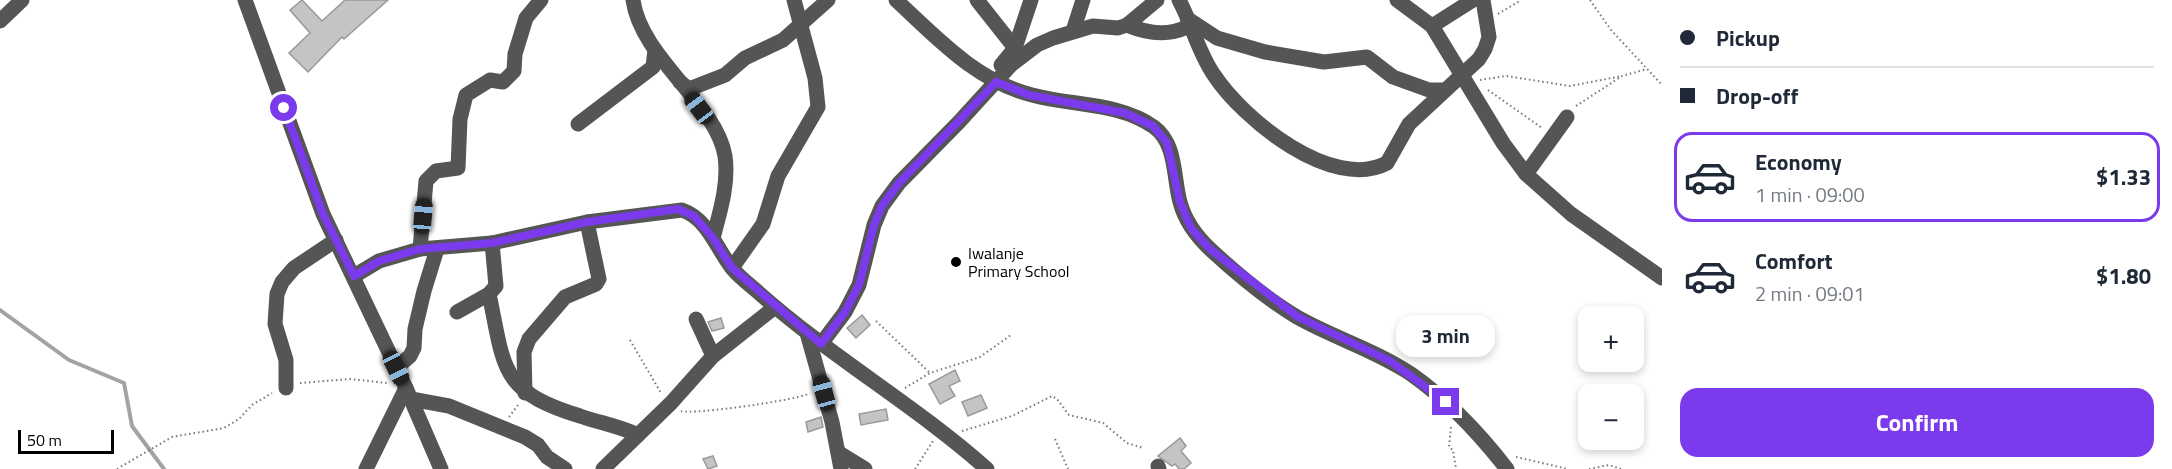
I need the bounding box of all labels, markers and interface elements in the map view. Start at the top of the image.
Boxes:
text: Pickup [1716,21,1780,55]
text: Drop-off [1716,79,1798,113]
car [681,88,717,128]
route start [270,94,297,121]
text: Economy [1755,145,1842,179]
icon: car [1683,150,1737,204]
text: $1.33 [2096,160,2151,194]
text: 1 min · 09:00 [1755,179,1865,210]
car [412,197,434,235]
place label: Iwalanje Primary School [968,241,1070,283]
text: Comfort [1755,244,1833,278]
icon: car [1683,249,1737,303]
marker: Iwalanje Primary School [949,255,963,269]
text: $1.80 [2096,259,2151,293]
text: 2 min · 09:01 [1755,278,1865,309]
map controls [1578,306,1644,450]
button: + [1578,306,1644,372]
callout: 3 min [1396,315,1496,357]
text: 3 min [1421,320,1470,351]
car [380,348,412,388]
car [811,373,837,413]
button: − [1578,384,1644,450]
route end [1432,388,1459,415]
button: Confirm [1680,388,2154,457]
scale bar [18,427,114,454]
text: 50 m [27,428,62,452]

